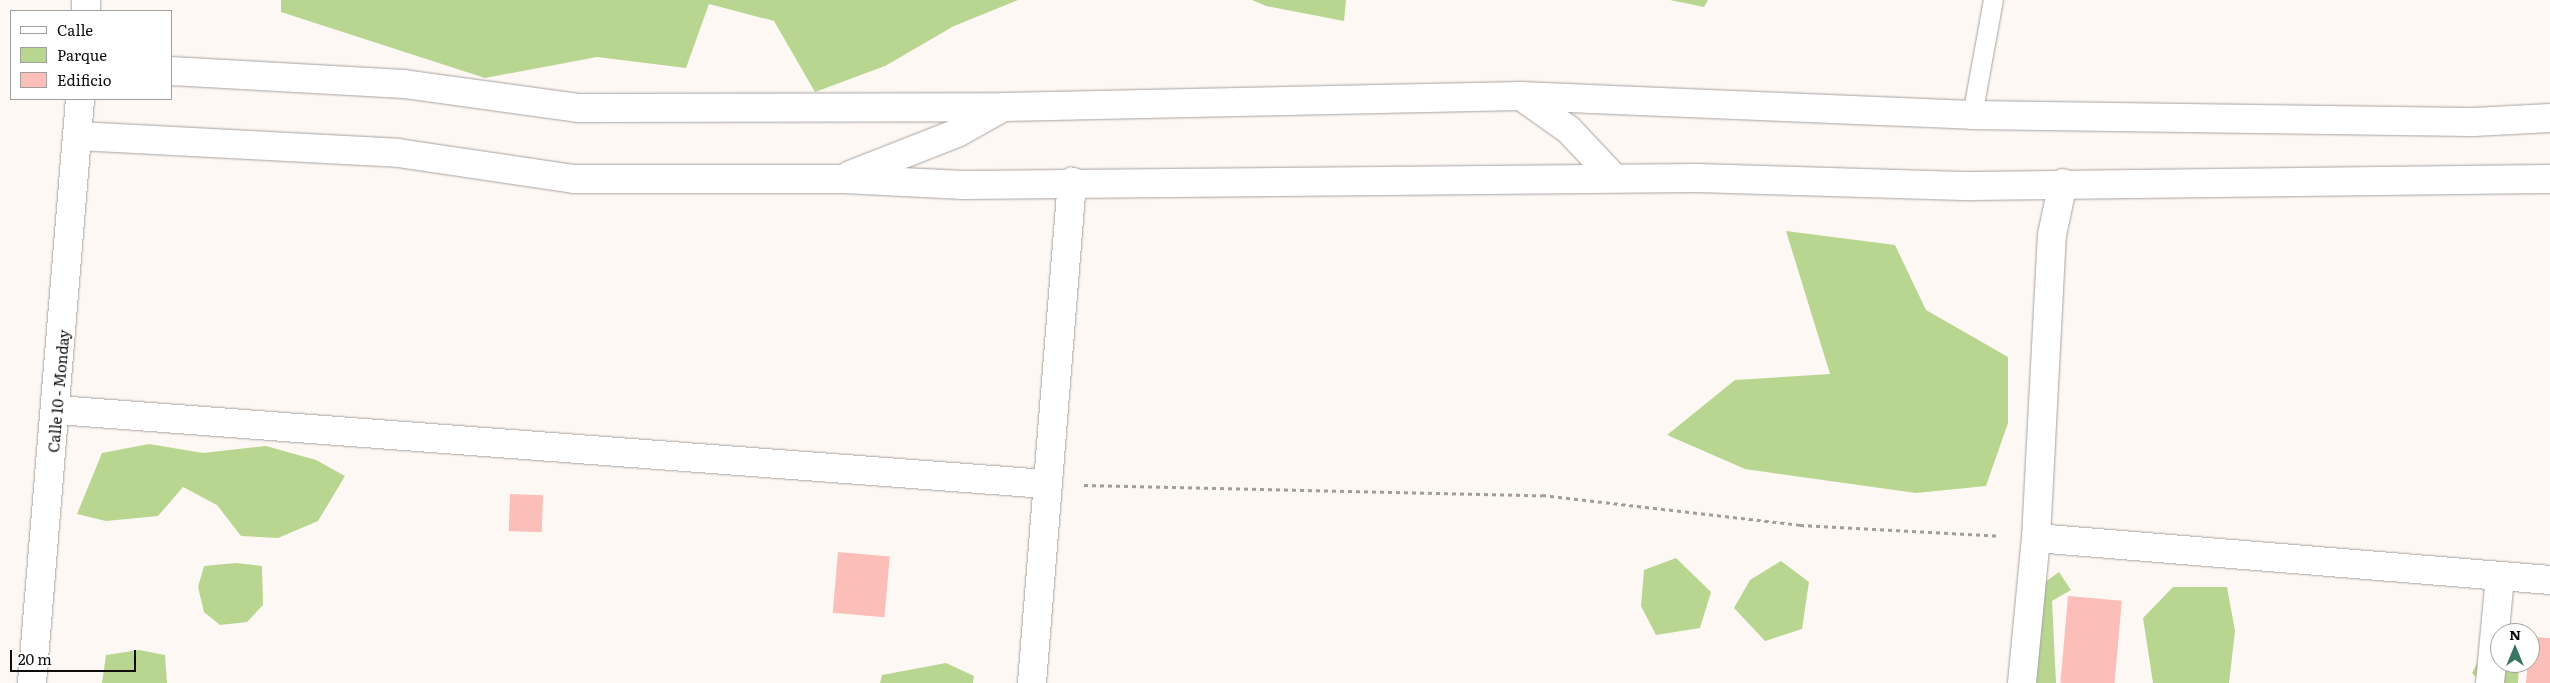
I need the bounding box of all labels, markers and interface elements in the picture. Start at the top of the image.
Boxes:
legend [10,10,172,100]
text: Calle [57,18,93,41]
text: Parque [57,43,107,66]
text: Edificio [57,68,112,91]
street label: Calle 10 - Monday [44,329,72,453]
north arrow [2490,623,2540,673]
text: N [2509,624,2521,644]
scale bar [12,640,139,672]
text: 20 m [18,647,52,670]

